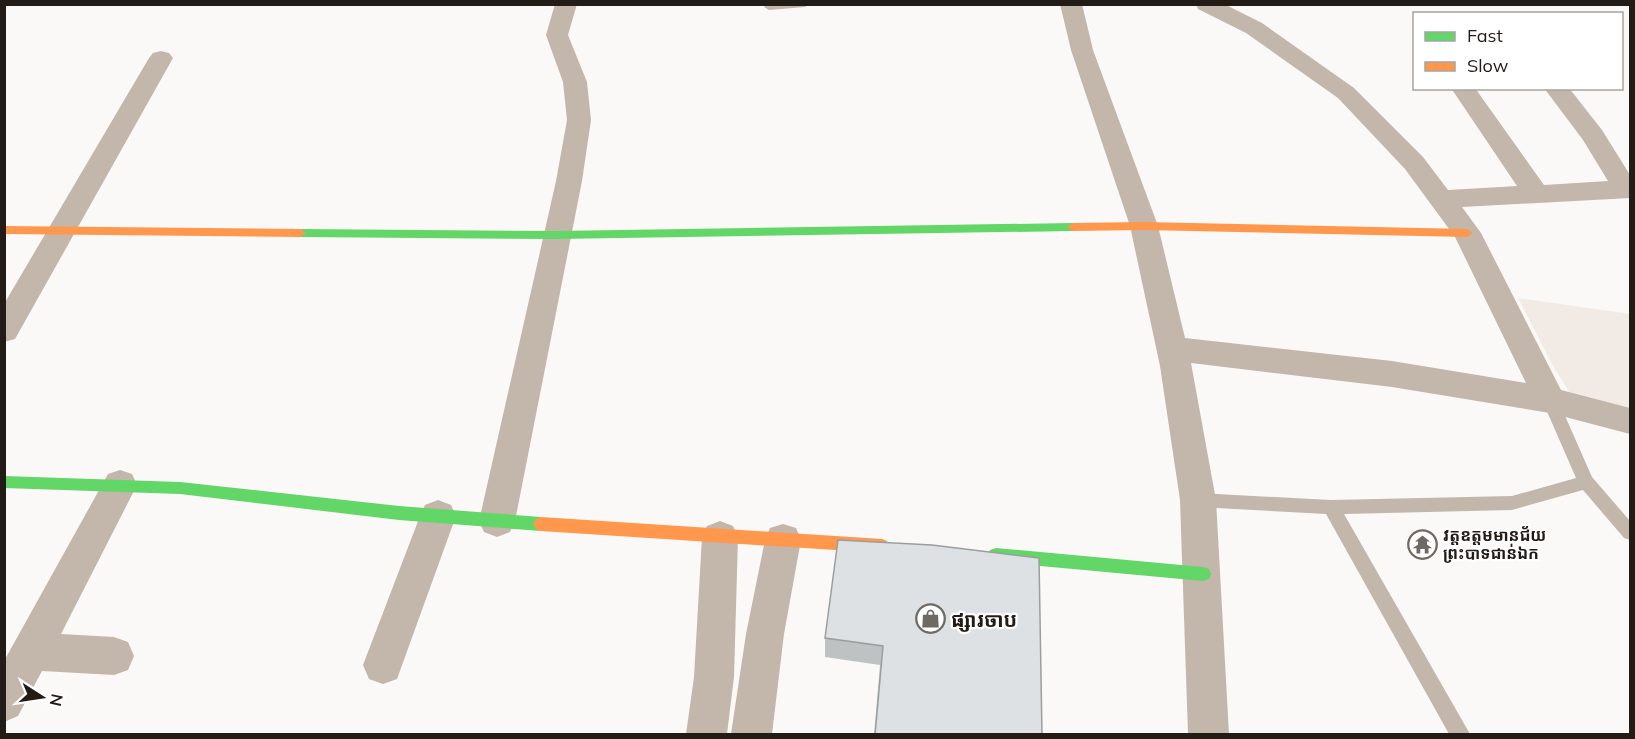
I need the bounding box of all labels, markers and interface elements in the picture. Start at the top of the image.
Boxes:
legend [1413,12,1623,90]
text: Fast [1467,24,1503,47]
text: Slow [1467,54,1509,77]
place label: វត្តឧត្តមមានជ័យ ព្រះបាទជាន់ឯក [1443,525,1546,563]
temple icon: វត្តឧត្តមមានជ័យ ព្រះបាទជាន់ឯក [1406,528,1438,560]
shop icon: ផ្សារចាប [914,603,946,635]
place label: ផ្សារចាប [951,607,1017,632]
north arrow [12,667,72,727]
text: N [46,692,68,708]

